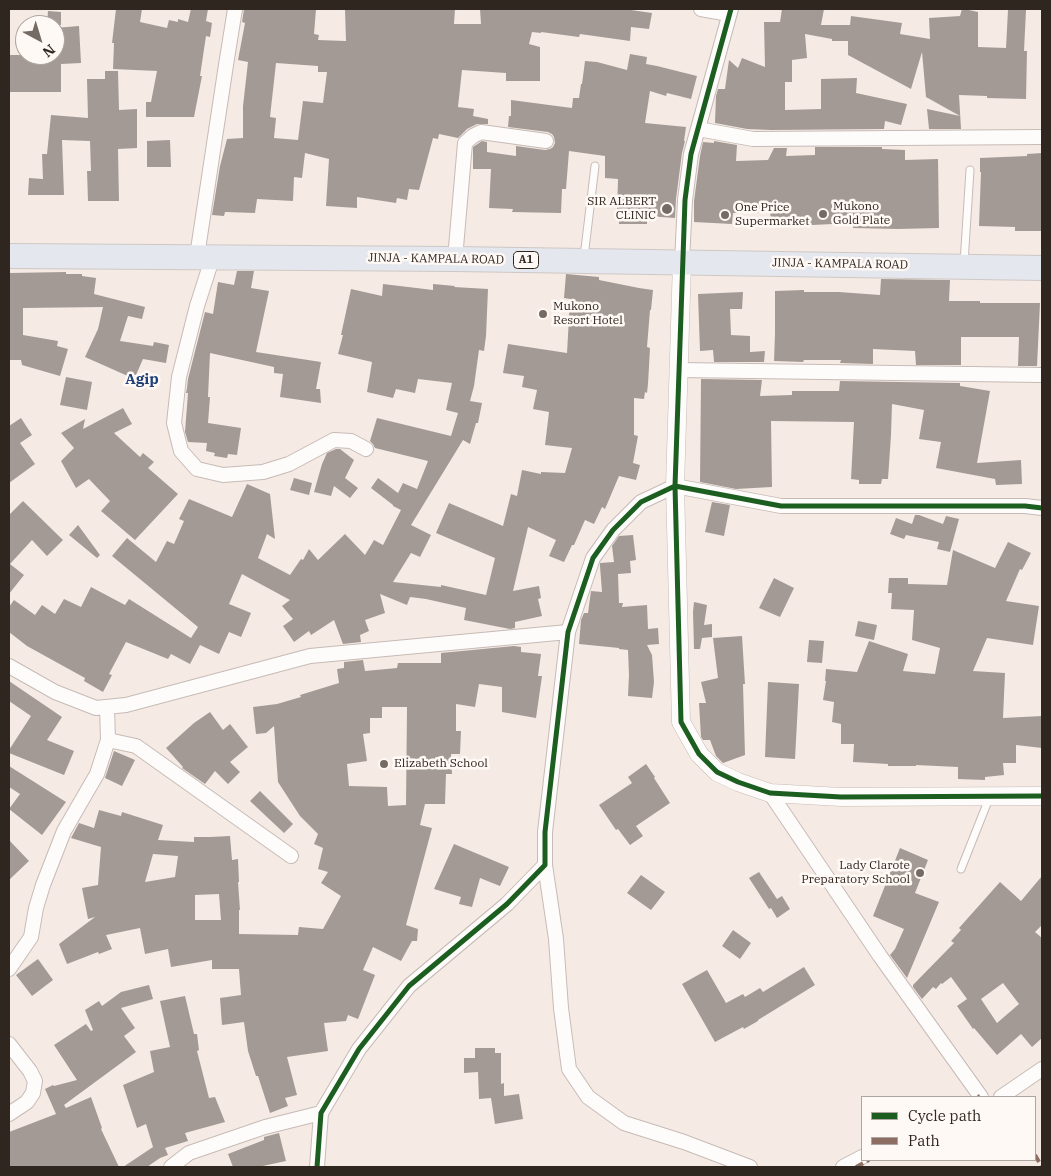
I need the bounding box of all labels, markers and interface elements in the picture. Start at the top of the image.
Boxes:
north arrow [15,15,65,65]
text: N [39,40,59,61]
place label: SIR ALBERT CLINIC [587,195,656,223]
place label: Mukono Gold Plate [833,200,890,228]
place label: One Price Supermarket [735,201,810,229]
marker: SIR ALBERT CLINIC [660,202,674,216]
marker: Mukono Gold Plate [817,208,829,220]
marker: One Price Supermarket [719,209,731,221]
street label: JINJA - KAMPALA ROAD [368,251,504,267]
road number: A1 [514,252,538,268]
street label: JINJA - KAMPALA ROAD [772,256,908,272]
place label: Mukono Resort Hotel [553,300,623,328]
marker: Mukono Resort Hotel [537,308,549,320]
district label: Agip [125,371,159,389]
place label: Elizabeth School [394,757,488,771]
marker: Elizabeth School [378,758,390,770]
place label: Lady Clarote Preparatory School [801,859,910,887]
marker: Lady Clarote Preparatory School [914,867,926,879]
legend [861,1096,1036,1161]
text: Cycle path [908,1106,981,1125]
text: Path [908,1131,940,1150]

